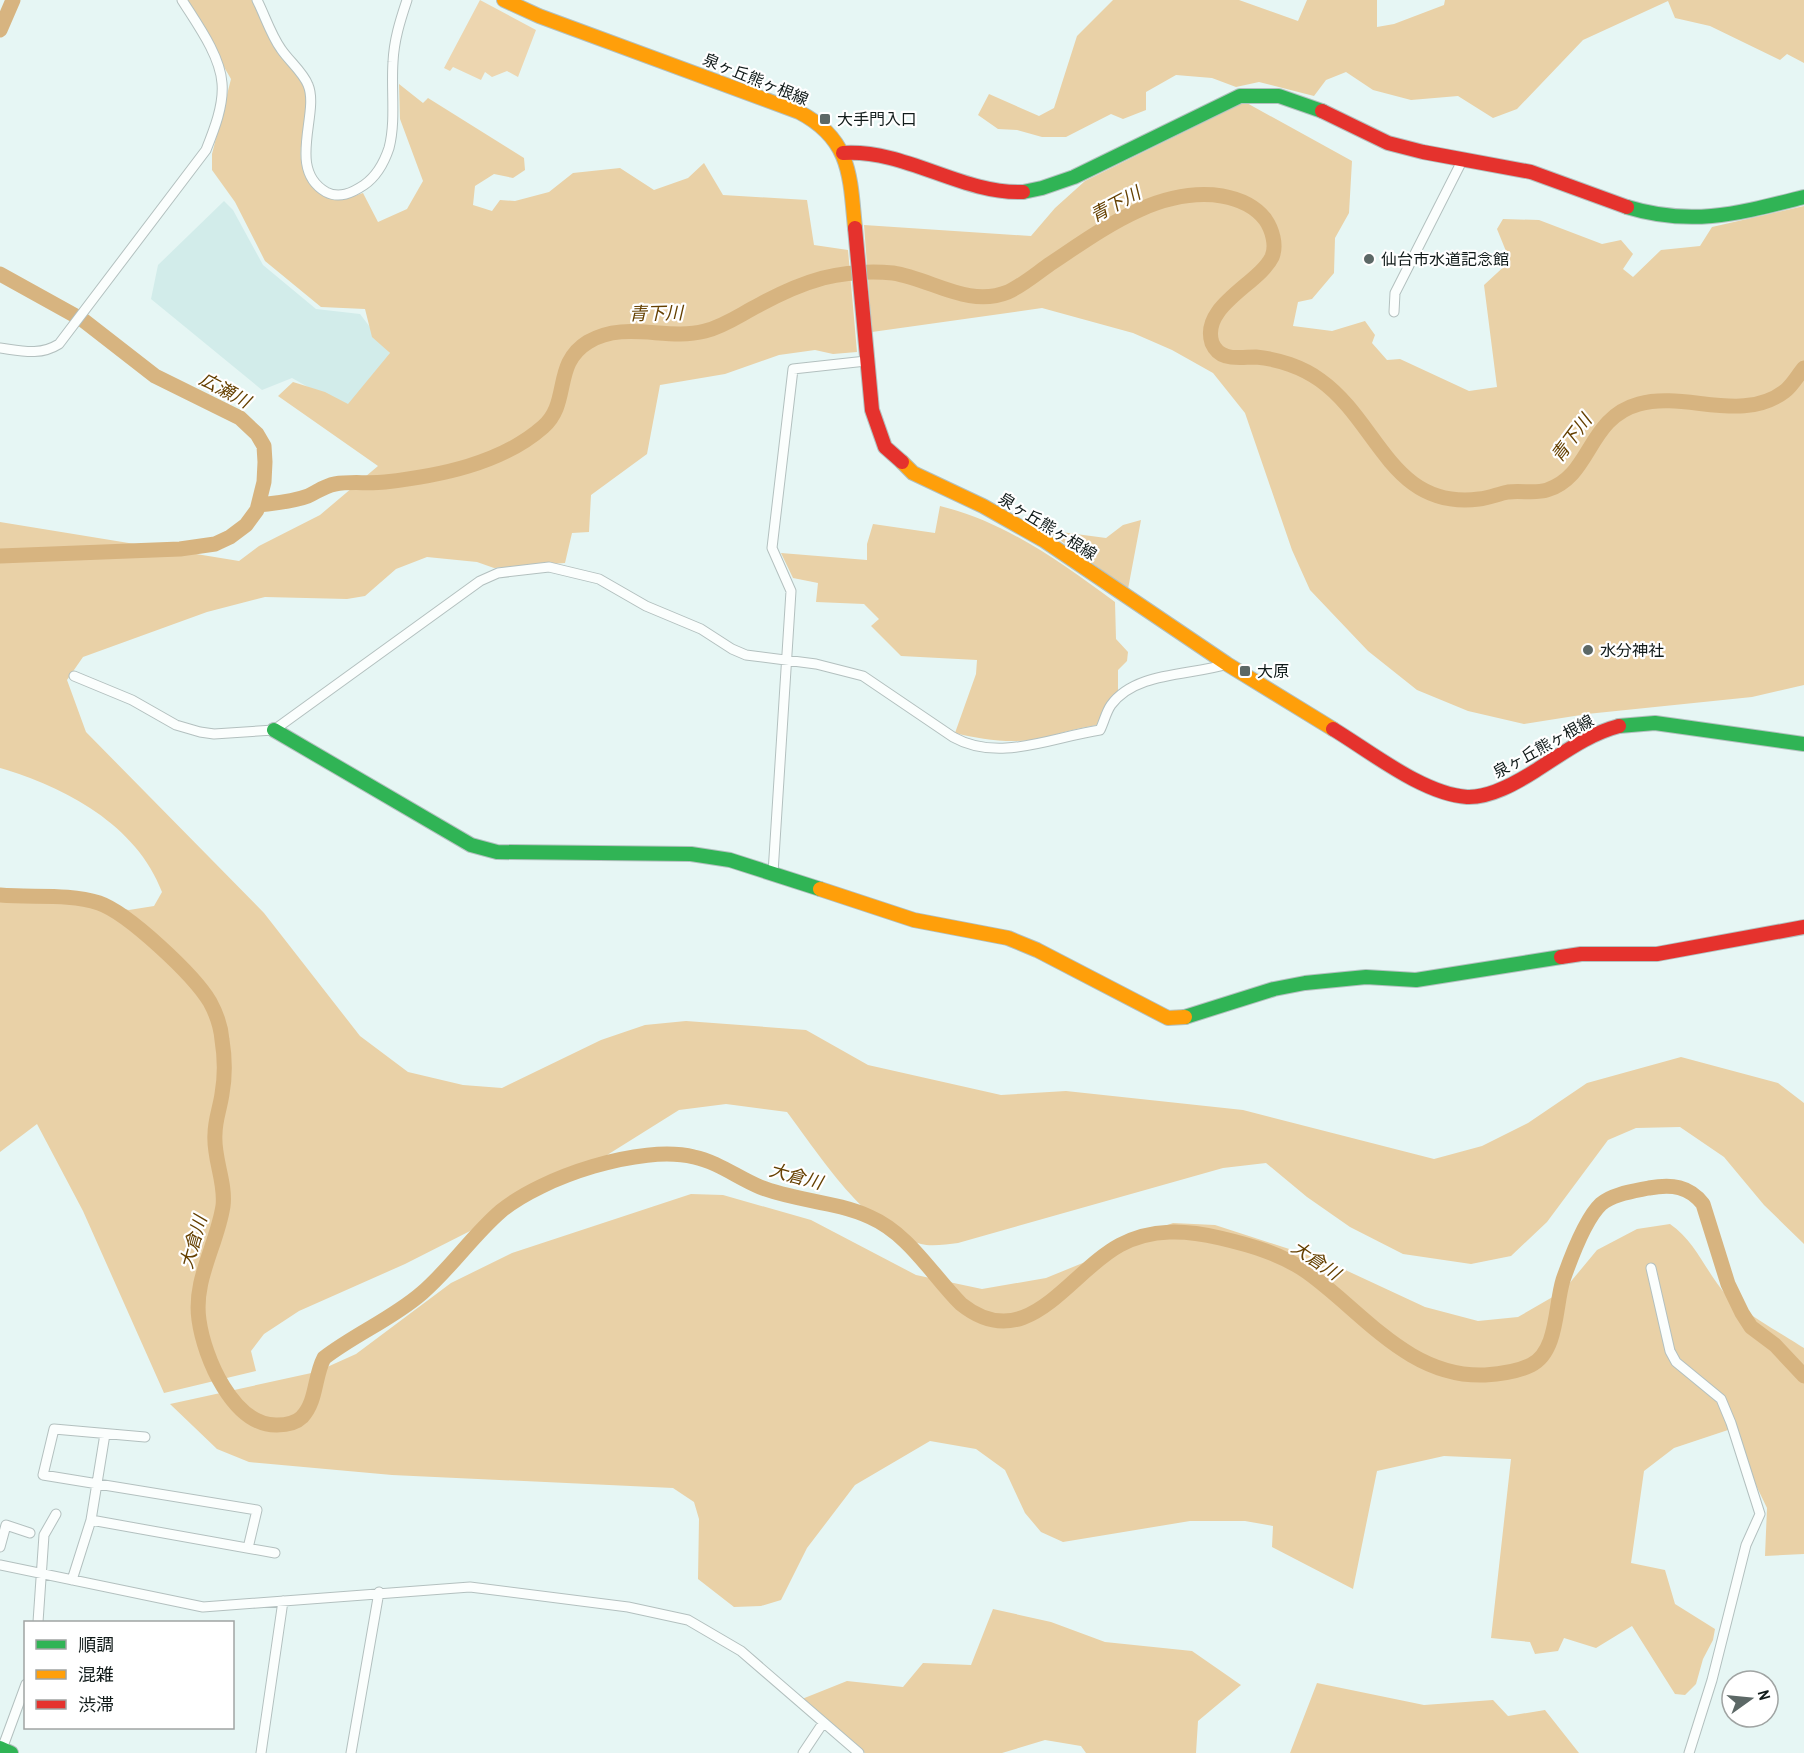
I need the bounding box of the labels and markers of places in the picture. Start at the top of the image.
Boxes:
place label: 大手門入口 [837,108,917,130]
marker: 大手門入口 [818,112,832,126]
place label: 仙台市水道記念館 [1381,248,1509,270]
marker: 仙台市水道記念館 [1362,252,1376,266]
place label: 水分神社 [1600,639,1664,661]
marker: 水分神社 [1581,643,1595,657]
place label: 大原 [1257,660,1289,682]
marker: 大原 [1238,664,1252,678]

